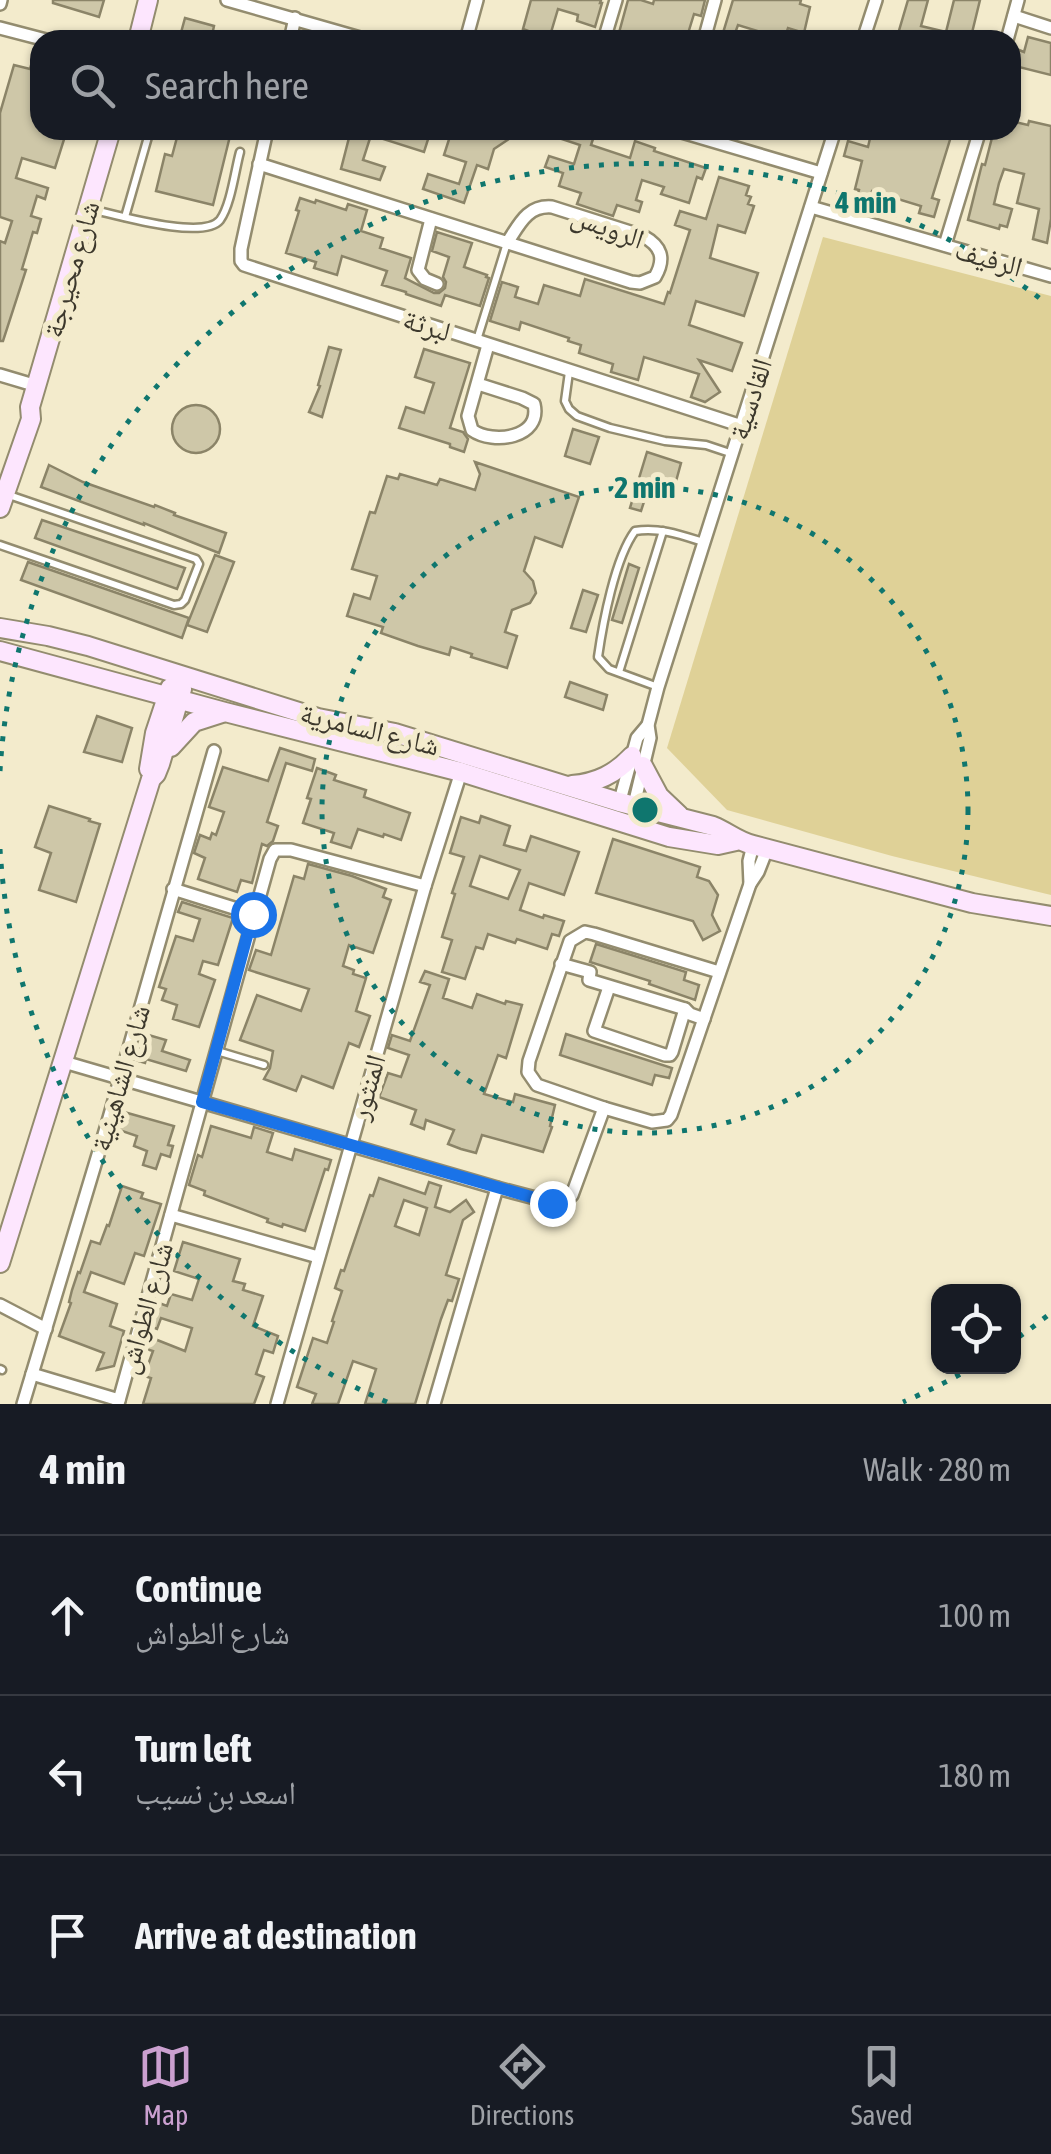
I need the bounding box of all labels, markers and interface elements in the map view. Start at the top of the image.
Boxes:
search box [30,30,1021,140]
icon: search [65,58,120,113]
text: Search here [145,64,309,107]
text: 4 min [834,185,897,219]
street label: شارع محيرجة [36,197,108,341]
street label: الرويس [567,199,649,257]
street label: الرفيف [951,233,1026,283]
street label: لبرثة [399,302,455,348]
street label: القادسية [722,354,779,444]
text: 2 min [614,470,676,504]
street label: شارع السامرية [297,696,443,764]
centre of rings [627,792,663,828]
route start [231,892,277,938]
street label: شارع الشاهينية [84,1001,158,1155]
street label: المنثور [342,1051,392,1124]
route end [530,1181,576,1227]
street label: شارع الطواش [111,1239,181,1378]
map controls [931,1284,1021,1374]
button: locate [931,1284,1021,1374]
text: 4 min [40,1445,126,1493]
text: Walk · 280 m [863,1451,1011,1488]
text: Continue [135,1567,262,1610]
icon: ahead [40,1588,95,1643]
text: 100 m [938,1597,1011,1634]
text: شارع الطواش [135,1614,290,1651]
text: Turn left [135,1727,251,1770]
icon: left [40,1748,95,1803]
text: 180 m [938,1757,1011,1794]
text: اسعد بن نسيب [135,1774,296,1811]
icon: arrive [40,1908,95,1963]
text: Arrive at destination [135,1914,417,1957]
tab: Map [138,2039,193,2131]
tab: Directions [470,2039,574,2131]
tab: Saved [851,2039,913,2131]

